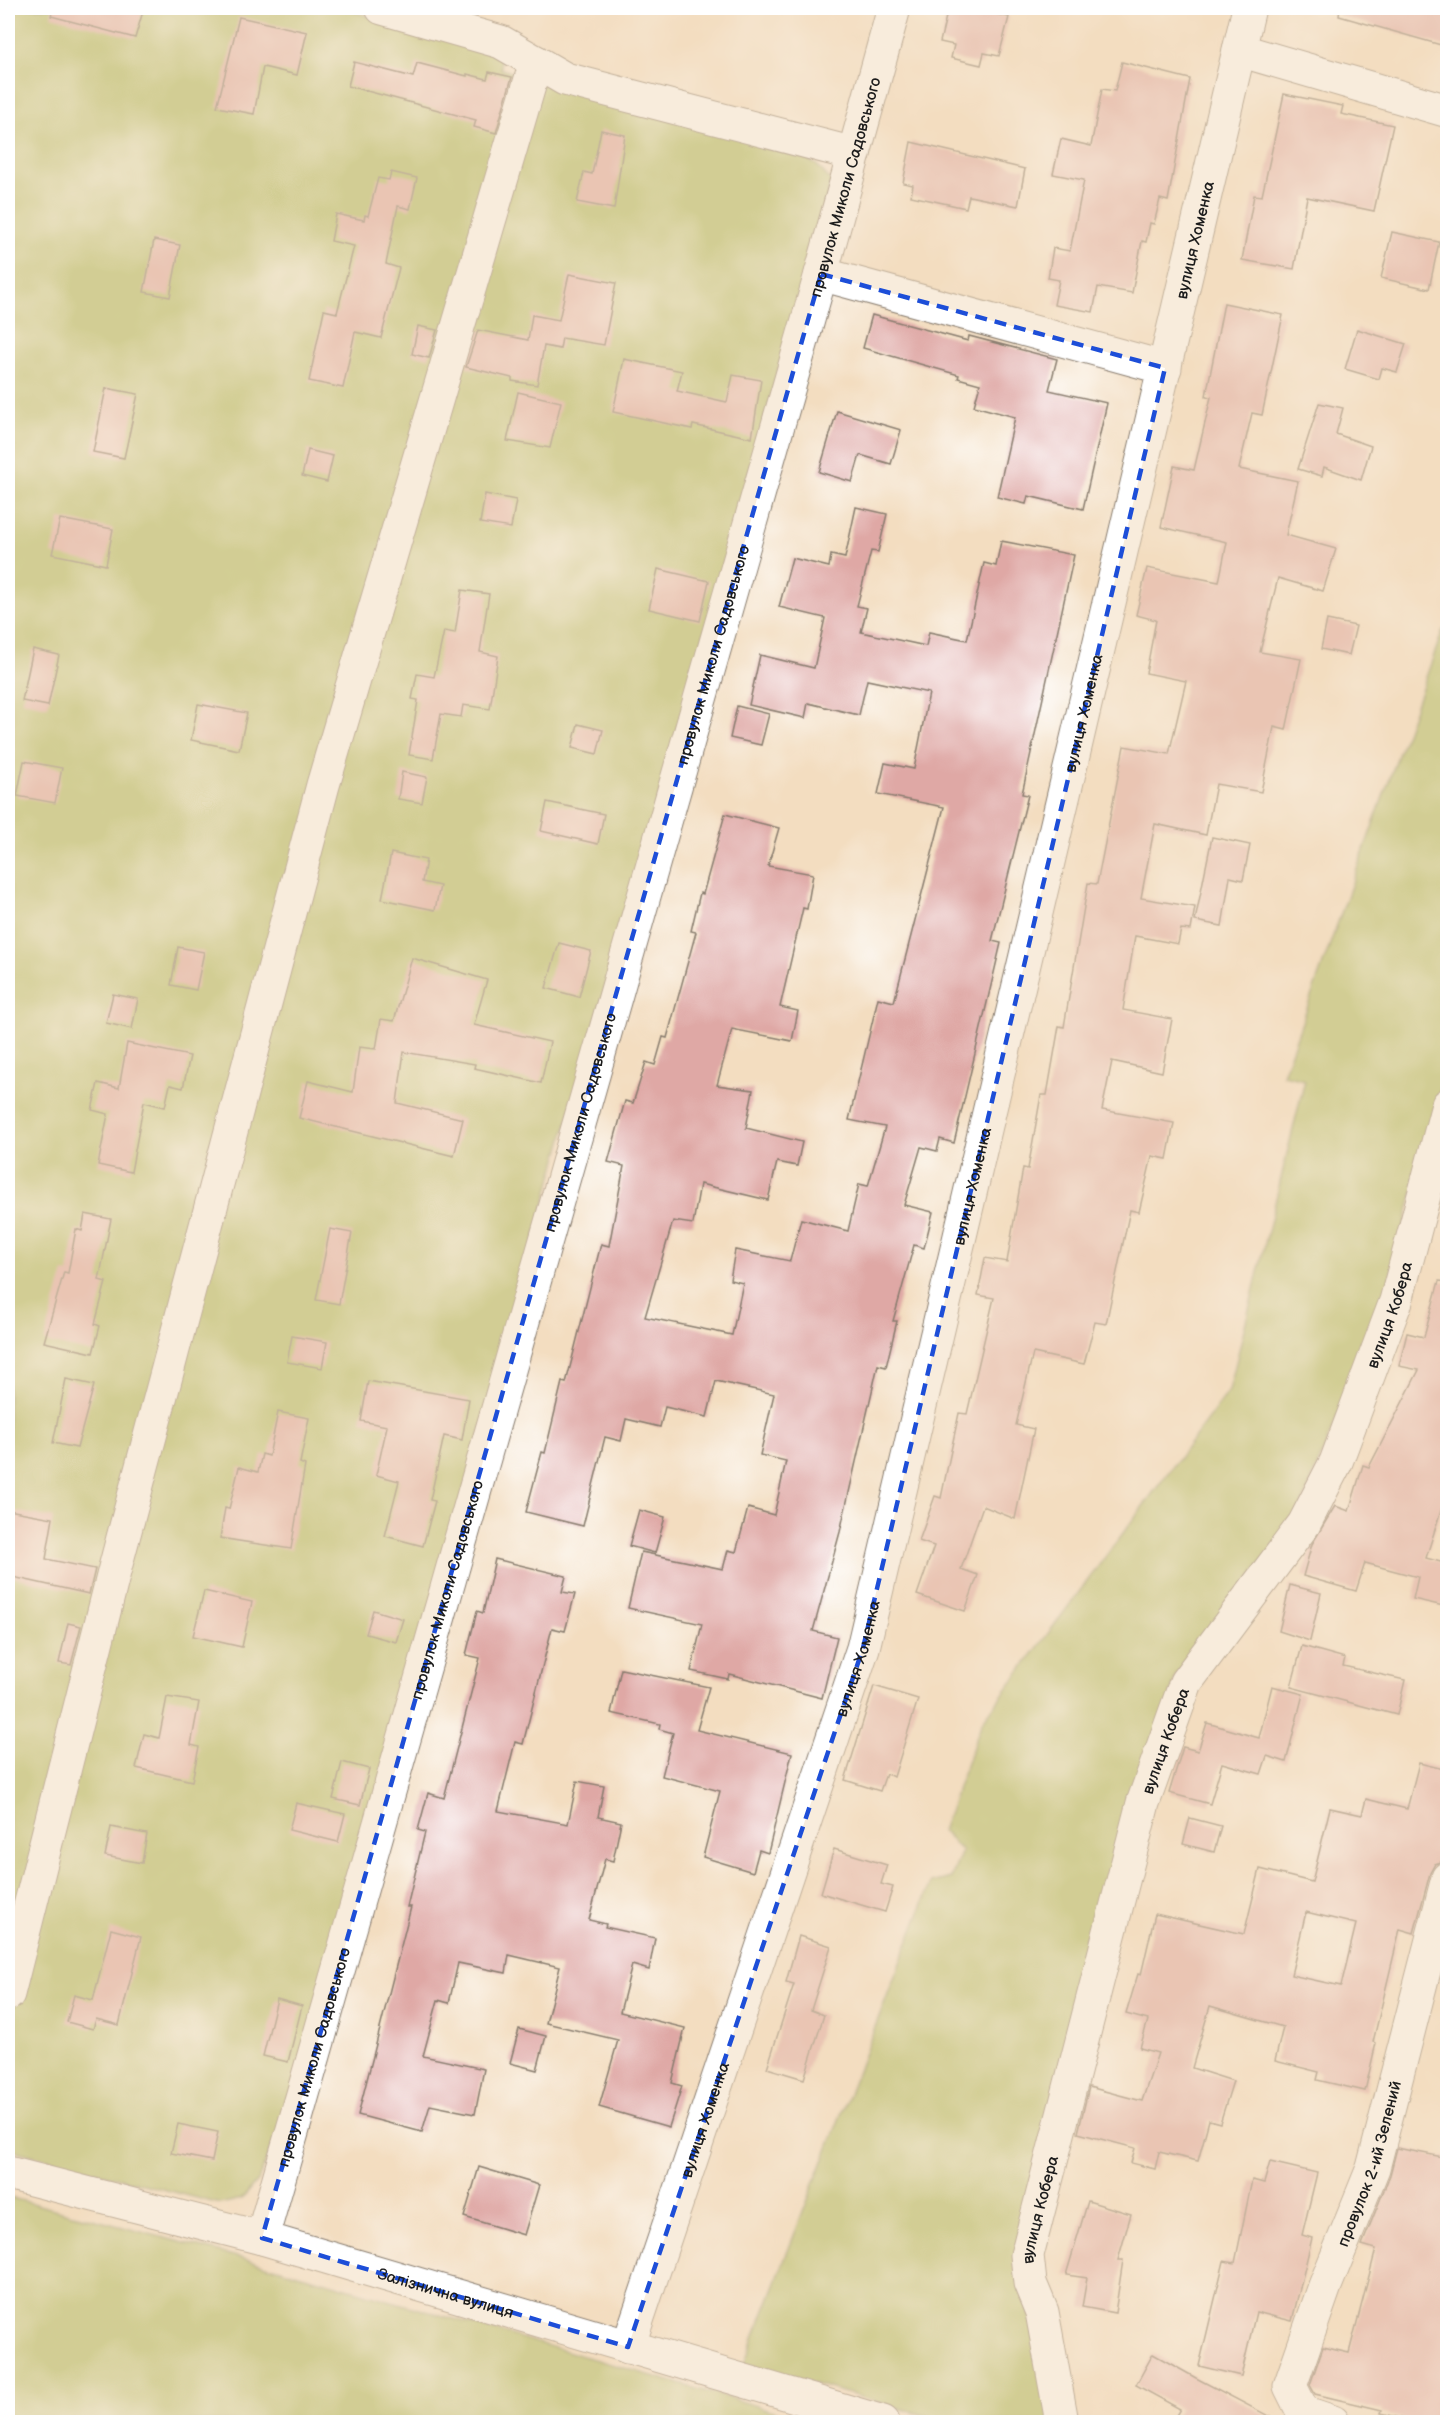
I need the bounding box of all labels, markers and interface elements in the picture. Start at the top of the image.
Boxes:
street label: провулок Миколи Садовського [807,76,885,300]
street label: вулиця Хоменка [1173,179,1219,301]
street label: провулок Миколи Садовського [674,543,754,767]
street label: вулиця Хоменка [1061,652,1108,774]
street label: провулок Миколи Садовського [541,1011,621,1235]
street label: вулиця Хоменка [950,1125,996,1247]
street label: вулиця Кобера [1364,1259,1417,1371]
street label: провулок Миколи Садовського [408,1478,488,1702]
street label: вулиця Хоменка [833,1598,885,1720]
street label: вулиця Кобера [1139,1685,1194,1797]
street label: провулок Миколи Садовського [275,1946,355,2169]
street label: вулиця Хоменка [678,2059,734,2180]
street label: провулок 2-ий Зелений [1334,2079,1406,2250]
street label: вулиця Кобера [1019,2153,1063,2265]
street label: Залізнична вулиця [375,2265,516,2323]

